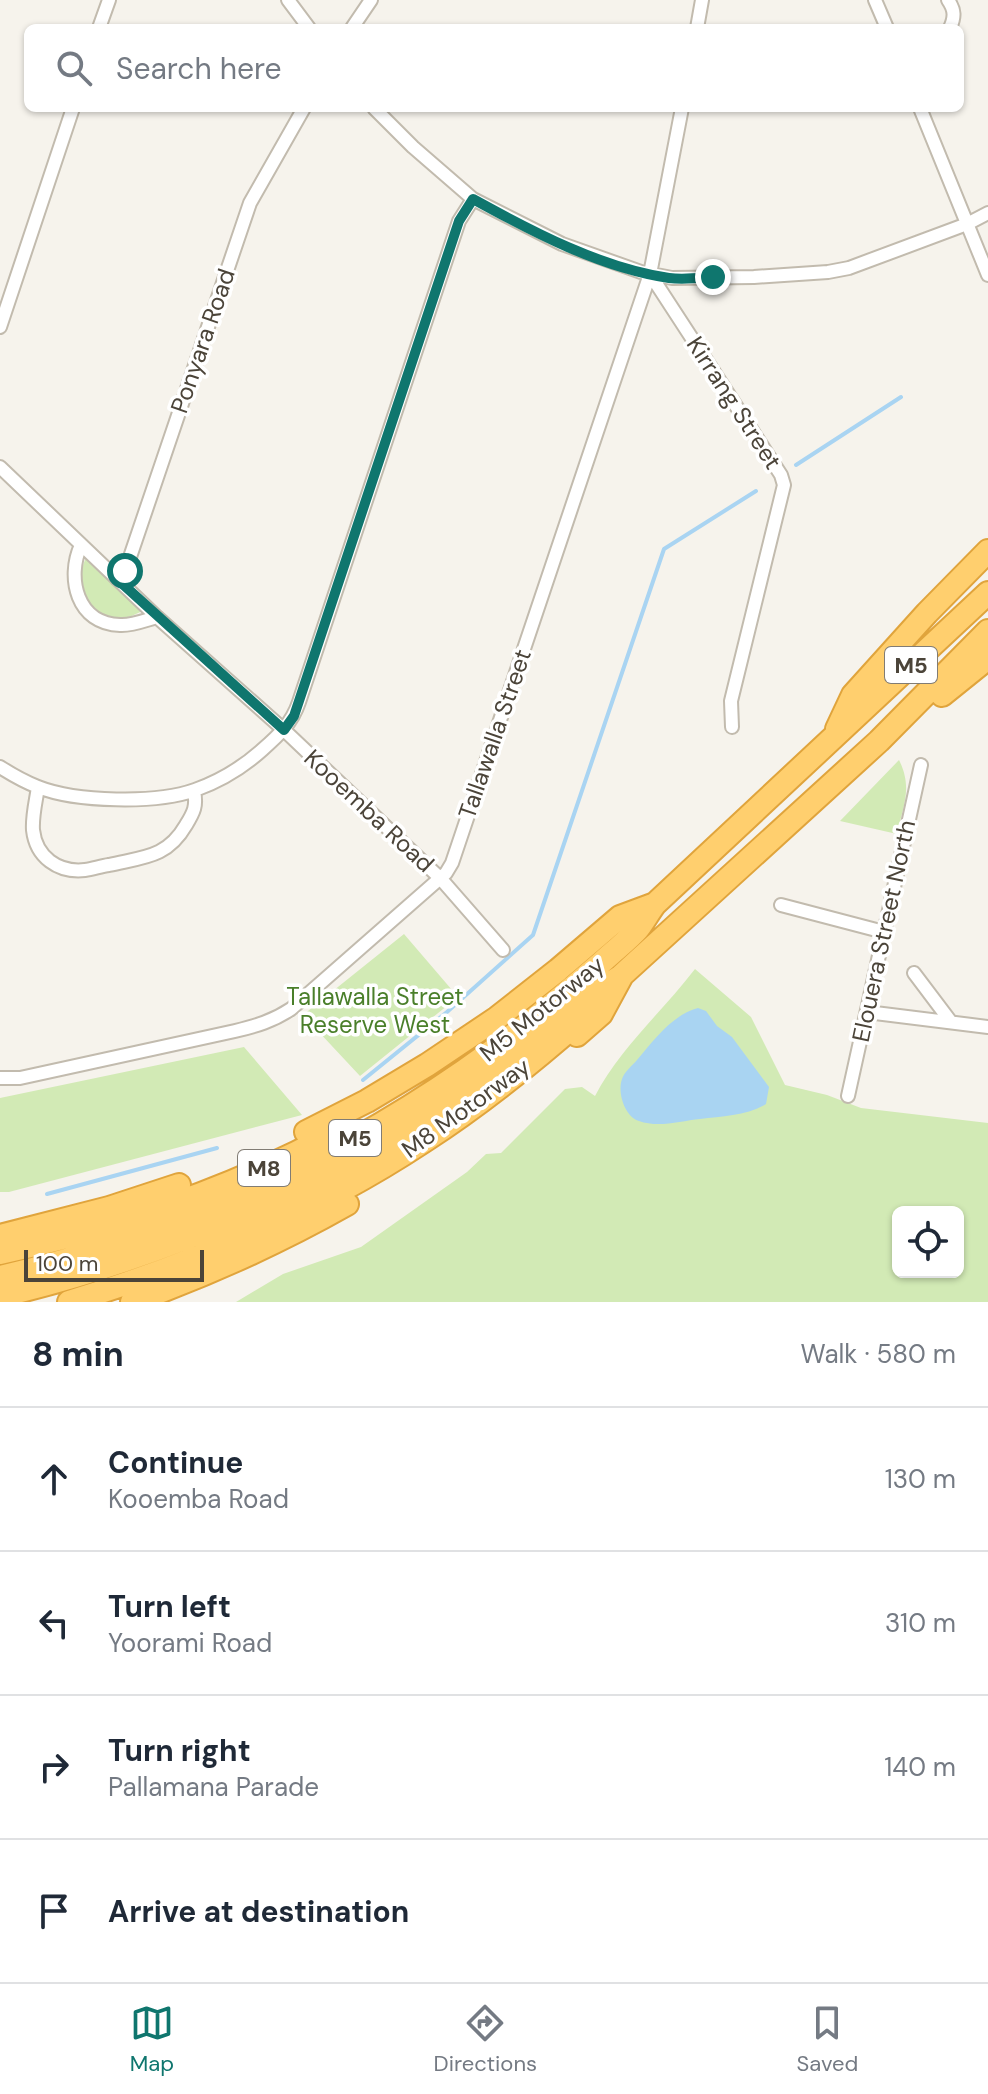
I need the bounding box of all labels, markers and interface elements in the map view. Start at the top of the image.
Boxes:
search box [24,24,964,112]
icon: search [52,46,96,90]
text: Search here [116,49,282,88]
route end [695,259,731,295]
street label: Ponyara Road [163,265,242,417]
street label: Kirrang Street [680,330,789,475]
route start [107,553,143,589]
street label: Tallawalla Street [451,645,538,823]
road number: M5 [885,647,937,683]
street label: Kooemba Road [298,742,441,879]
street label: Elouera Street North [845,817,922,1045]
street label: M5 Motorway [473,949,610,1068]
park label: Tallawalla Street Reserve West [286,981,464,1040]
street label: M8 Motorway [395,1051,536,1165]
road number: M5 [329,1120,381,1156]
road number: M8 [238,1150,290,1186]
map controls [892,1206,964,1278]
button: locate [892,1206,964,1278]
scale bar [24,1246,204,1282]
text: 100 m [36,1249,98,1278]
text: 8 min [32,1332,124,1377]
text: Walk · 580 m [801,1337,956,1371]
text: Continue [108,1443,243,1482]
icon: ahead [32,1457,76,1501]
text: 130 m [885,1462,956,1496]
text: Kooemba Road [108,1482,289,1516]
text: Turn left [108,1587,231,1626]
icon: left [32,1601,76,1645]
text: 310 m [885,1606,956,1640]
text: Yoorami Road [108,1626,272,1660]
text: Turn right [108,1731,251,1770]
icon: right [32,1745,76,1789]
text: 140 m [884,1750,956,1784]
text: Pallamana Parade [108,1770,319,1804]
icon: arrive [32,1889,76,1933]
text: Arrive at destination [108,1892,409,1931]
tab: Map [130,2001,174,2078]
tab: Directions [434,2001,537,2078]
tab: Saved [797,2001,858,2078]

